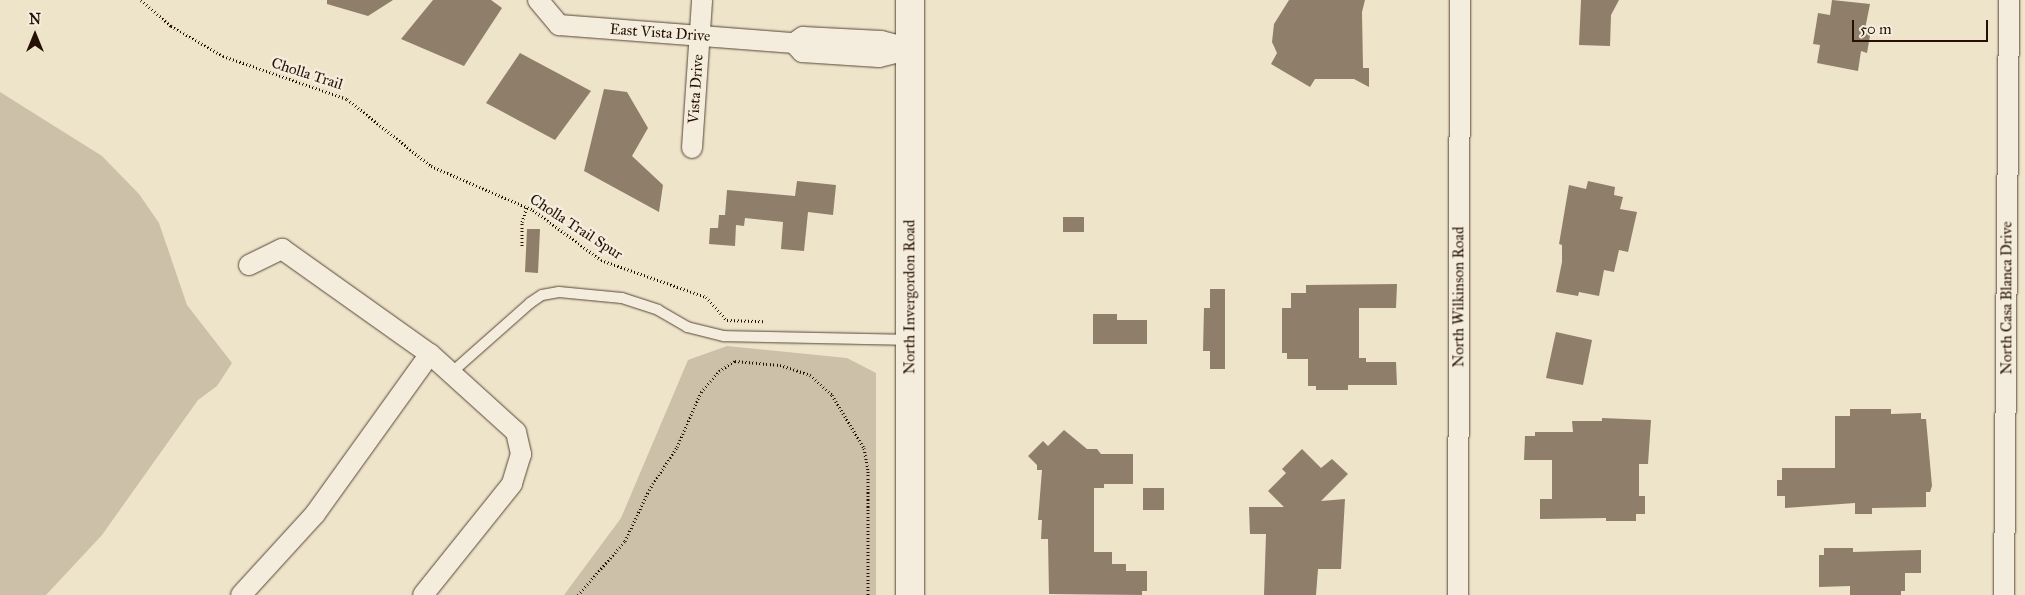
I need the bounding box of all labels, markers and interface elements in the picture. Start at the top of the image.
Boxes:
north arrow [10,10,60,60]
scale bar [1855,10,1991,42]
text: N [29,11,41,28]
text: 50 m [1860,20,1892,38]
street label: East Vista Drive [609,21,711,45]
street label: Cholla Trail [269,54,345,94]
street label: Vista Drive [685,54,707,124]
street label: Cholla Trail Spur [526,190,626,264]
street label: North Invergordon Road [901,220,919,374]
street label: North Casa Blanca Drive [1998,221,2016,375]
street label: North Wilkinson Road [1450,227,1468,367]

